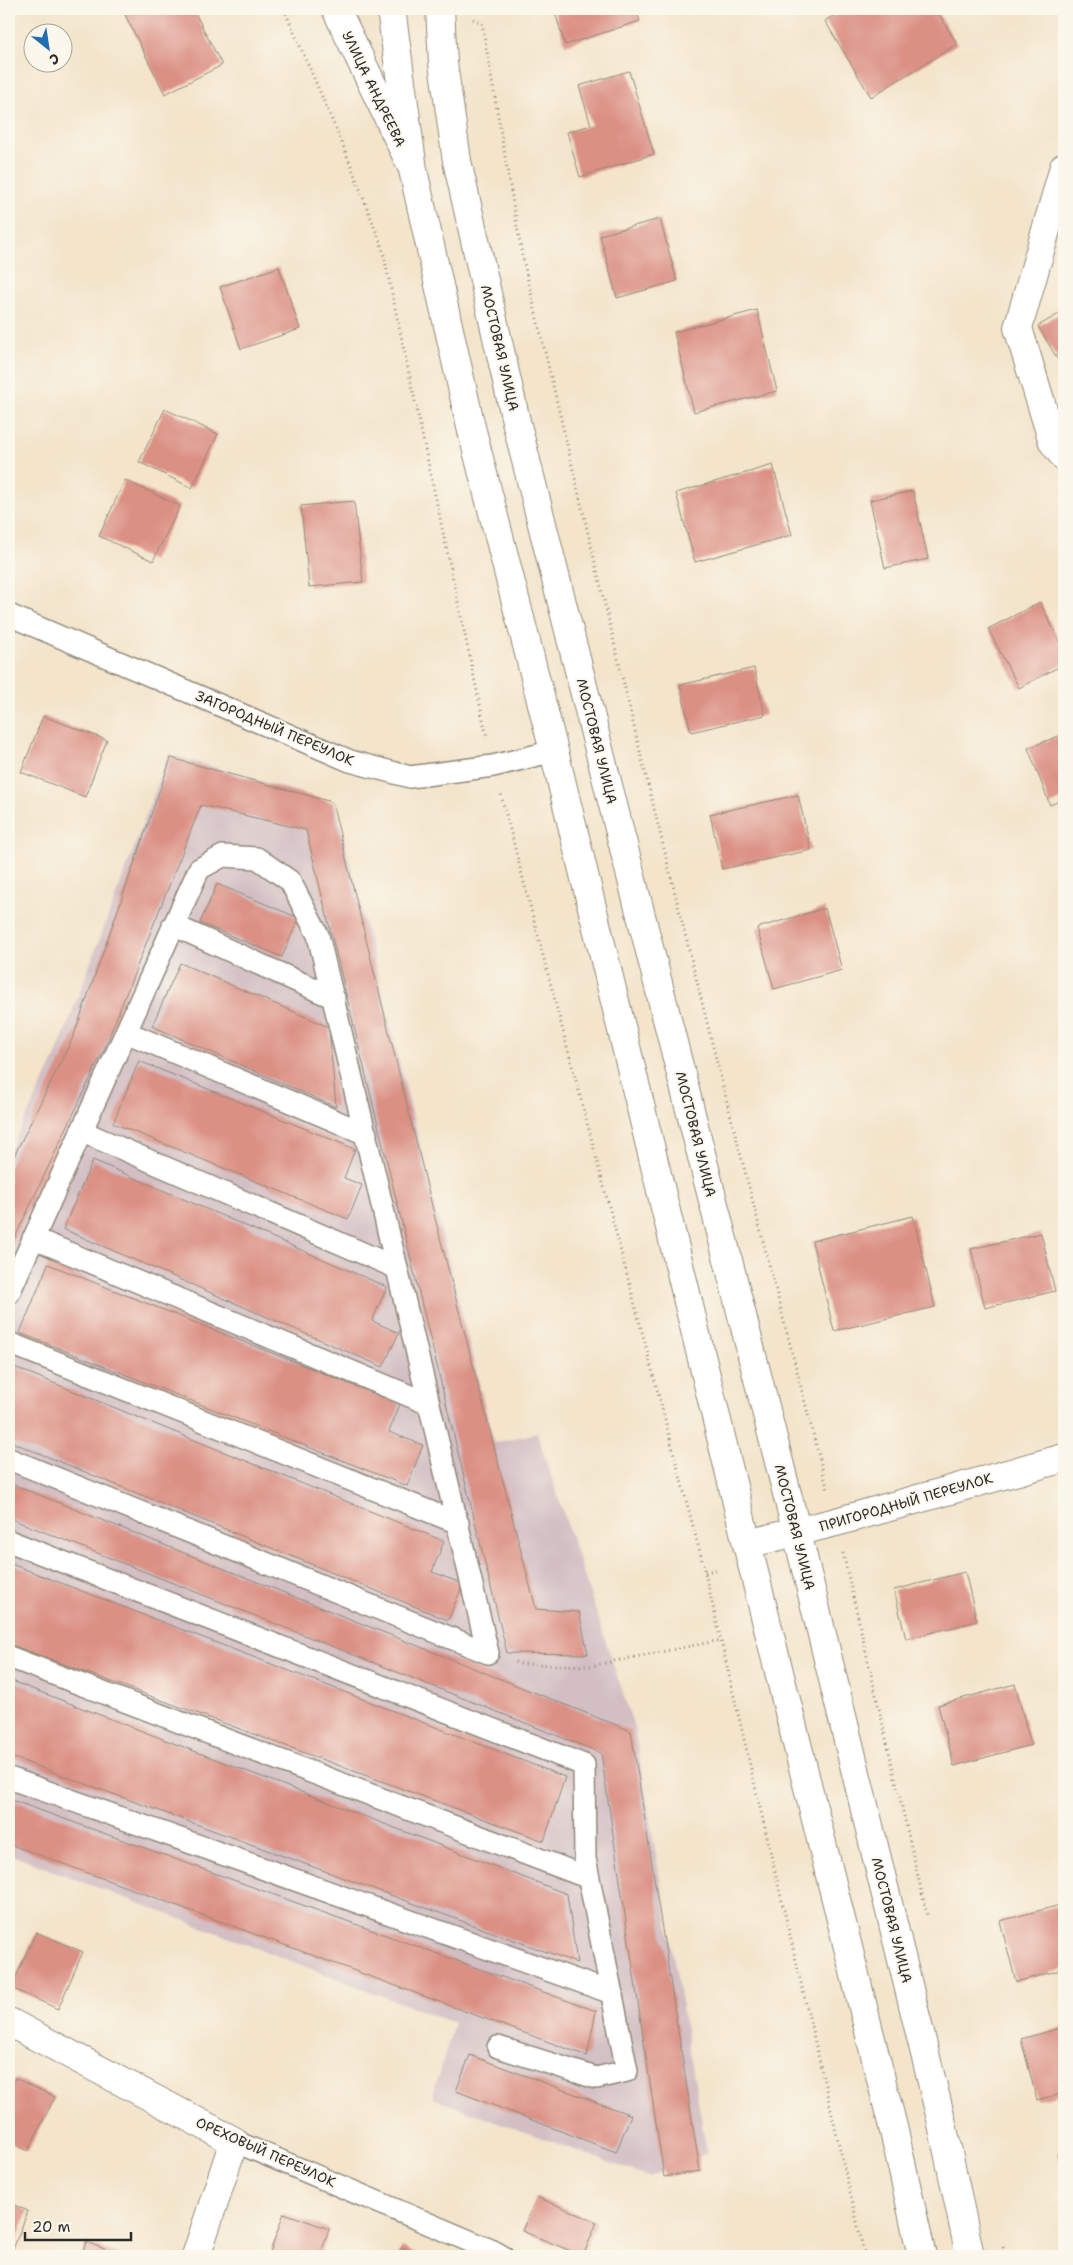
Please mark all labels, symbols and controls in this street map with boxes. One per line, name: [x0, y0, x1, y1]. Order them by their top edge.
north arrow: [22, 22, 72, 72]
street label: УЛИЦА АНДРЕЕВА: [338, 28, 410, 150]
text: С: [46, 49, 63, 69]
street label: МОСТОВАЯ УЛИЦА: [477, 283, 523, 413]
street label: МОСТОВАЯ УЛИЦА: [573, 676, 621, 806]
street label: ЗАГОРОДНЫЙ ПЕРЕУЛОК: [193, 686, 357, 770]
street label: МОСТОВАЯ УЛИЦА: [672, 1069, 720, 1199]
street label: МОСТОВАЯ УЛИЦА: [771, 1462, 819, 1592]
street label: ПРИГОРОДНЫЙ ПЕРЕУЛОК: [817, 1469, 995, 1535]
street label: МОСТОВАЯ УЛИЦА: [868, 1855, 916, 1985]
street label: ОРЕХОВЫЙ ПЕРЕУЛОК: [193, 2113, 339, 2191]
scale bar: [25, 2210, 131, 2242]
text: 20 m: [32, 2217, 71, 2237]

